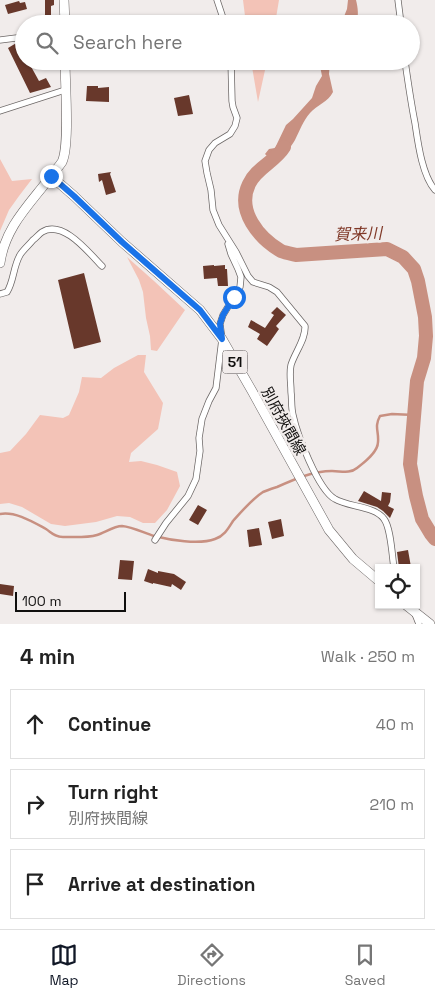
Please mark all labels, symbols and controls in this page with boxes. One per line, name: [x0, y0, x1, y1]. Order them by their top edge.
search box: [15, 15, 420, 70]
icon: search: [33, 29, 61, 57]
text: Search here: [73, 30, 183, 55]
route end: [40, 165, 63, 188]
water label: 賀来川: [334, 223, 384, 245]
route start: [223, 286, 246, 309]
road number: 51: [222, 351, 248, 374]
street label: 別府挾間線: [258, 384, 310, 458]
map controls: [375, 564, 420, 609]
button: locate: [375, 564, 420, 609]
scale bar: [15, 589, 126, 612]
text: 100 m: [22, 592, 61, 610]
text: 4 min: [20, 643, 75, 670]
text: Walk · 250 m: [321, 646, 415, 667]
icon: ahead: [21, 710, 49, 738]
text: Continue: [68, 712, 151, 737]
text: 40 m: [376, 714, 414, 735]
text: Turn right: [68, 780, 158, 805]
icon: right: [21, 790, 49, 818]
text: 210 m: [370, 794, 414, 815]
text: 別府挾間線: [68, 808, 148, 829]
icon: arrive: [21, 870, 49, 898]
text: Arrive at destination: [68, 872, 256, 897]
tab: Map: [49, 941, 79, 989]
tab: Directions: [177, 941, 246, 989]
tab: Saved: [345, 941, 386, 989]

